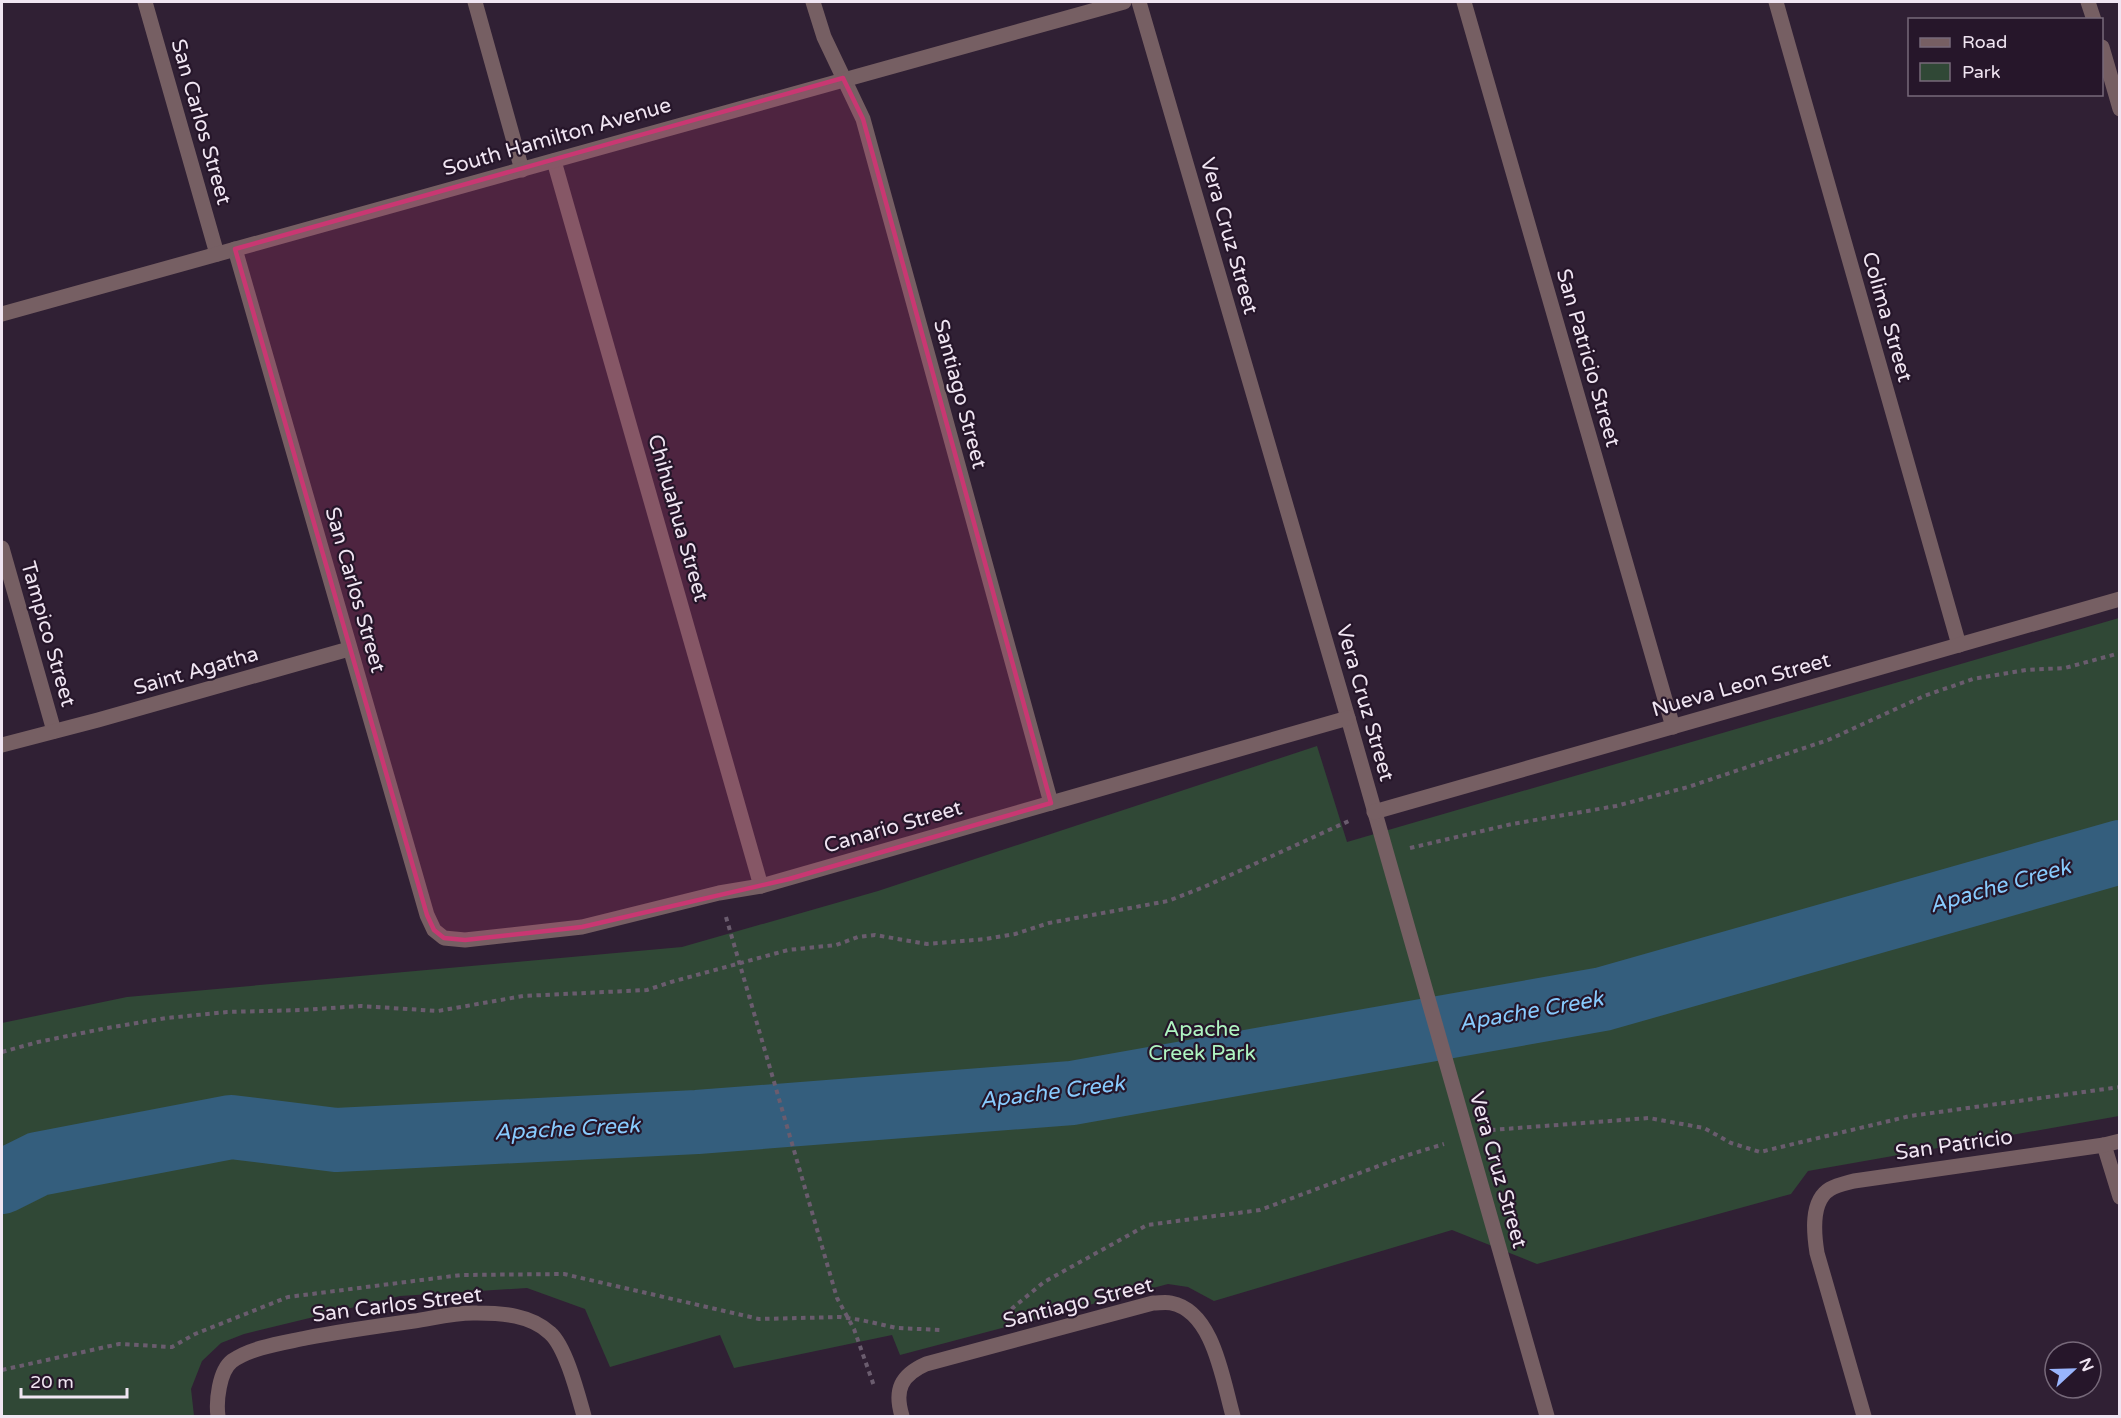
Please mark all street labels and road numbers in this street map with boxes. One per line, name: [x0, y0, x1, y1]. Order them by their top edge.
street label: San Carlos Street: [165, 36, 237, 208]
street label: South Hamilton Avenue: [440, 92, 674, 182]
street label: Vera Cruz Street: [1195, 155, 1263, 317]
street label: Colima Street: [1857, 249, 1917, 385]
street label: San Patricio Street: [1551, 266, 1625, 450]
street label: Santiago Street: [928, 316, 992, 472]
street label: Chihuahua Street: [642, 432, 714, 604]
street label: San Carlos Street: [319, 504, 391, 676]
street label: Tampico Street: [15, 558, 81, 710]
street label: Vera Cruz Street: [1331, 622, 1399, 784]
street label: Saint Agatha: [131, 641, 261, 701]
street label: Nueva Leon Street: [1649, 648, 1833, 722]
street label: Canario Street: [821, 795, 965, 859]
street label: Vera Cruz Street: [1464, 1089, 1532, 1251]
street label: San Patricio: [1894, 1124, 2014, 1166]
street label: Santiago Street: [1000, 1272, 1156, 1334]
street label: San Carlos Street: [311, 1282, 483, 1328]

